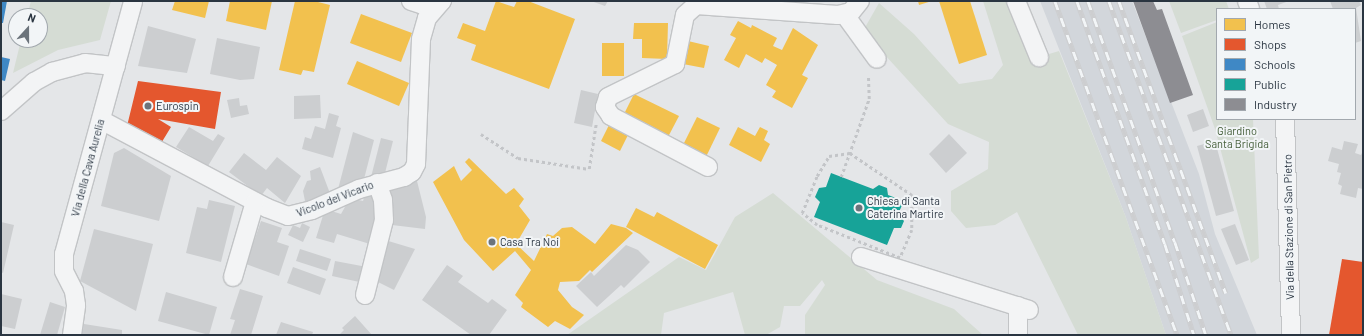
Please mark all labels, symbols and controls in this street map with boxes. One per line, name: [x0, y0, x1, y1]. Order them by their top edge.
north arrow: [8, 8, 48, 48]
legend: [1216, 8, 1356, 120]
text: N: [26, 10, 38, 25]
text: Homes: [1254, 17, 1290, 31]
text: Shops: [1254, 37, 1286, 51]
text: Schools: [1254, 57, 1295, 71]
text: Public: [1254, 77, 1286, 91]
text: Industry: [1254, 97, 1297, 111]
place label: Eurospin: [156, 99, 199, 113]
marker: Eurospin: [143, 101, 153, 111]
street label: Via della Cava Aurelia: [69, 118, 107, 218]
park label: Giardino Santa Brigida: [1205, 125, 1269, 151]
street label: Via della Stazione di San Pietro: [1281, 154, 1297, 300]
street label: Vicolo del Vicario: [294, 178, 376, 220]
place label: Chiesa di Santa Caterina Martire: [867, 195, 944, 221]
marker: Chiesa di Santa Caterina Martire: [854, 203, 864, 213]
place label: Casa Tra Noi: [500, 235, 559, 249]
marker: Casa Tra Noi: [487, 237, 497, 247]

